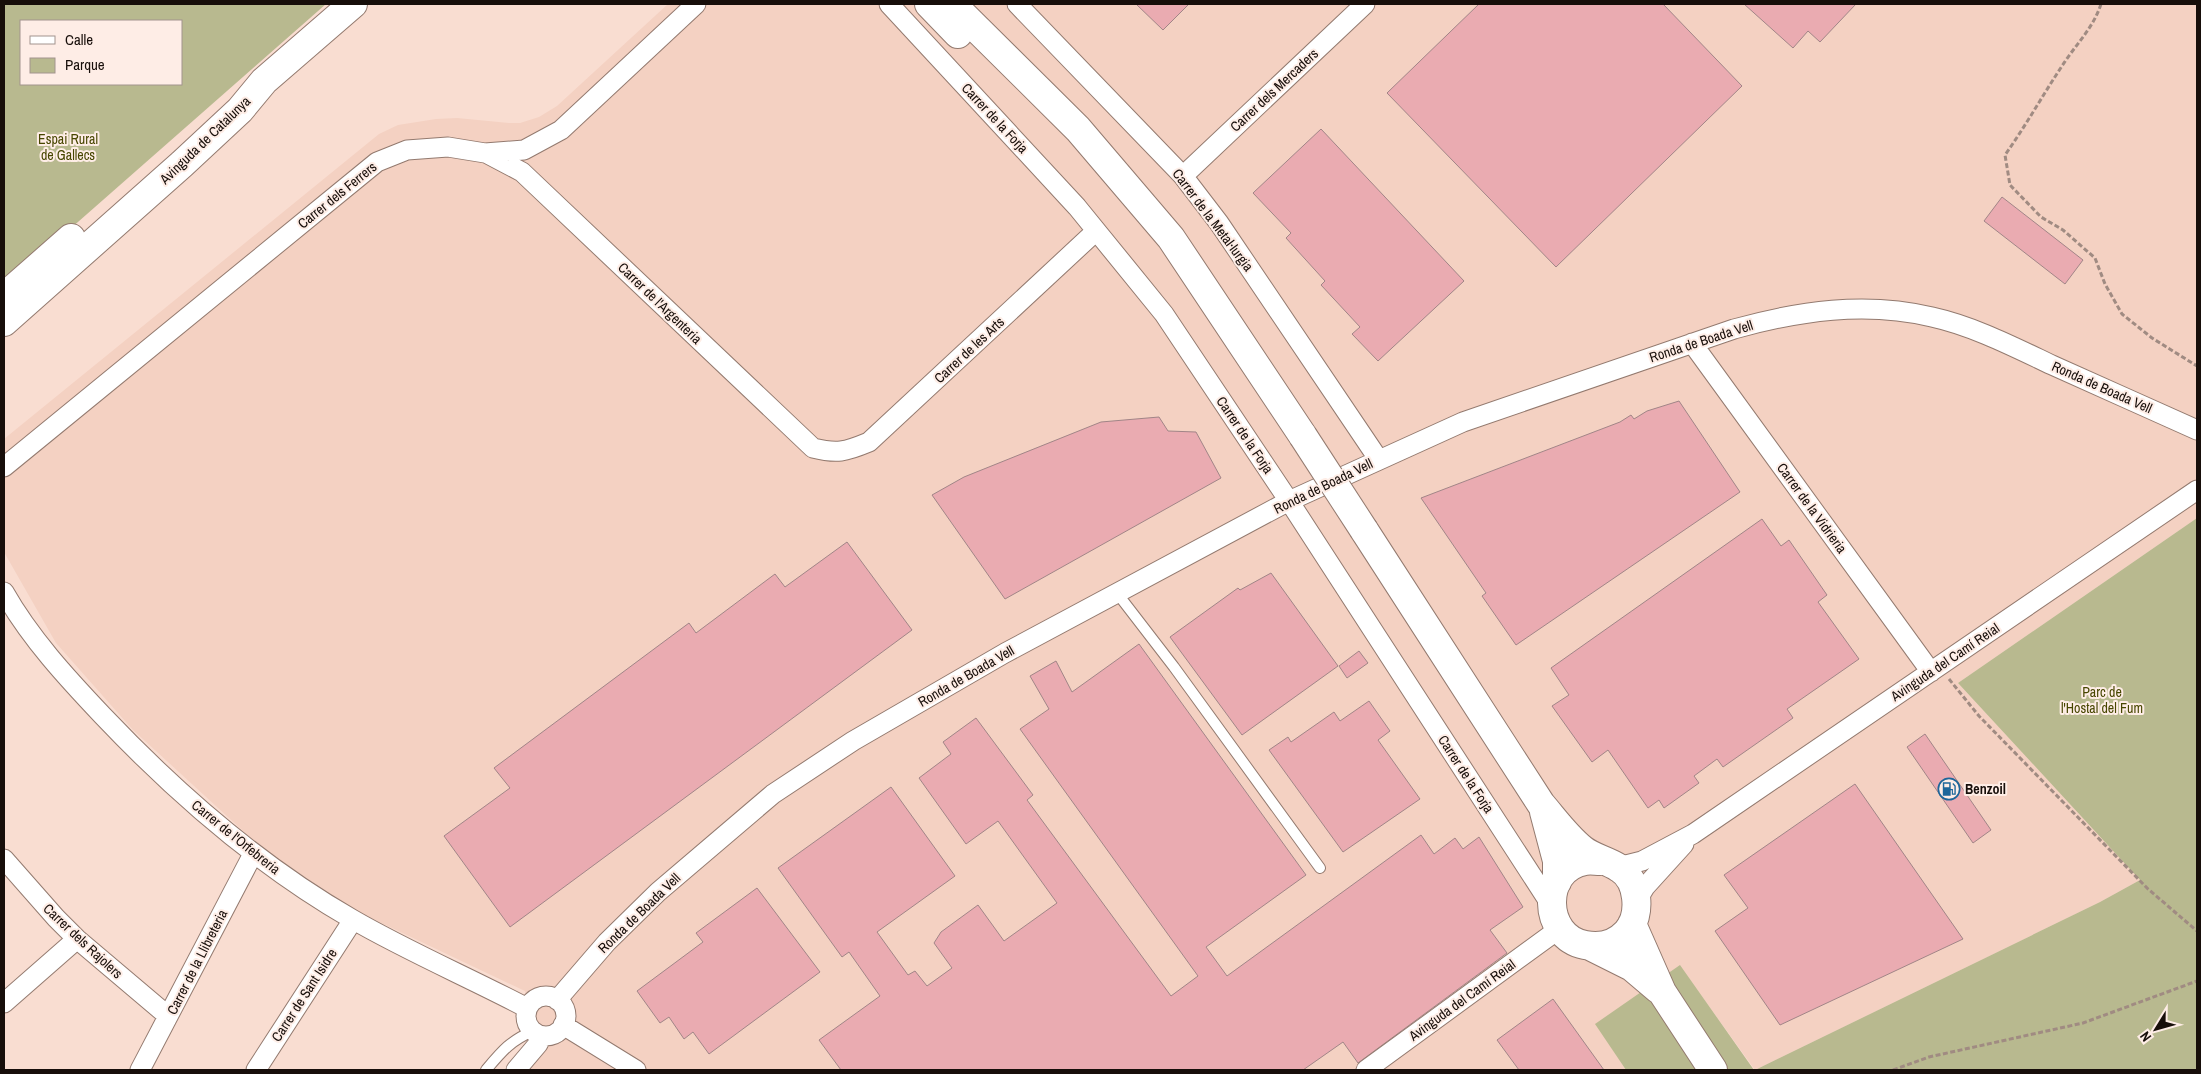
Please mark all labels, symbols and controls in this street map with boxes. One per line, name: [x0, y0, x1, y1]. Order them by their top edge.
legend: [20, 20, 182, 85]
text: Calle: [65, 29, 93, 50]
street label: Carrer dels Mercaders: [1226, 44, 1322, 136]
text: Parque: [65, 54, 105, 75]
street label: Carrer de la Forja: [958, 79, 1032, 157]
street label: Avinguda de Catalunya: [155, 92, 255, 189]
park label: Espai Rural de Gallecs: [38, 130, 98, 164]
street label: Carrer dels Ferrers: [294, 158, 380, 232]
street label: Carrer de la Metal·lurgia: [1169, 165, 1258, 275]
street label: Carrer de l'Argenteria: [614, 258, 706, 348]
street label: Carrer de les Arts: [930, 313, 1008, 387]
street label: Ronda de Boada Vell: [1647, 316, 1755, 366]
street label: Ronda de Boada Vell: [2049, 357, 2155, 417]
street label: Carrer de la Forja: [1213, 393, 1278, 478]
street label: Ronda de Boada Vell: [1271, 454, 1375, 518]
street label: Carrer de la Vidrieria: [1773, 459, 1851, 557]
street label: Avinguda del Camí Reial: [1886, 619, 2003, 706]
street label: Ronda de Boada Vell: [915, 641, 1017, 711]
park label: Parc de l'Hostal del Fum: [2061, 683, 2143, 717]
street label: Carrer de la Forja: [1434, 732, 1498, 817]
fuel station icon: Benzoil: [1937, 777, 1961, 801]
place label: Benzoil: [1965, 780, 2006, 798]
street label: Carrer de l'Orfebreria: [188, 796, 284, 879]
street label: Ronda de Boada Vell: [594, 869, 684, 957]
street label: Carrer dels Rajolers: [40, 900, 127, 983]
street label: Carrer de la Llibreteria: [163, 906, 232, 1018]
street label: Carrer de Sant Isidre: [267, 945, 341, 1045]
street label: Avinguda del Camí Reial: [1404, 955, 1519, 1045]
north arrow: [2131, 1004, 2181, 1054]
text: N: [2136, 1028, 2155, 1046]

